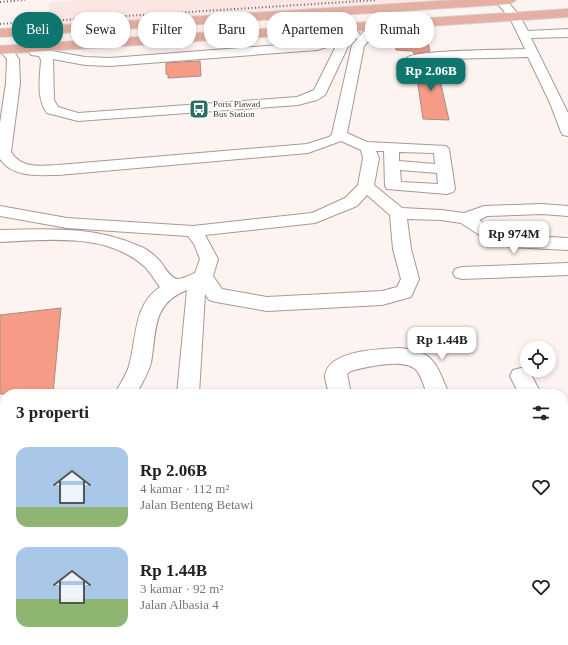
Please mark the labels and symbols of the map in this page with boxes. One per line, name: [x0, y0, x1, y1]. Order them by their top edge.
pin: Rp 2.06B: [390, 58, 472, 92]
bus stop icon: Poris Plawad Bus Station: [188, 98, 210, 120]
place label: Poris Plawad Bus Station: [213, 99, 261, 119]
pin: Rp 974M: [477, 221, 551, 255]
pin: Rp 1.44B: [401, 327, 483, 361]

